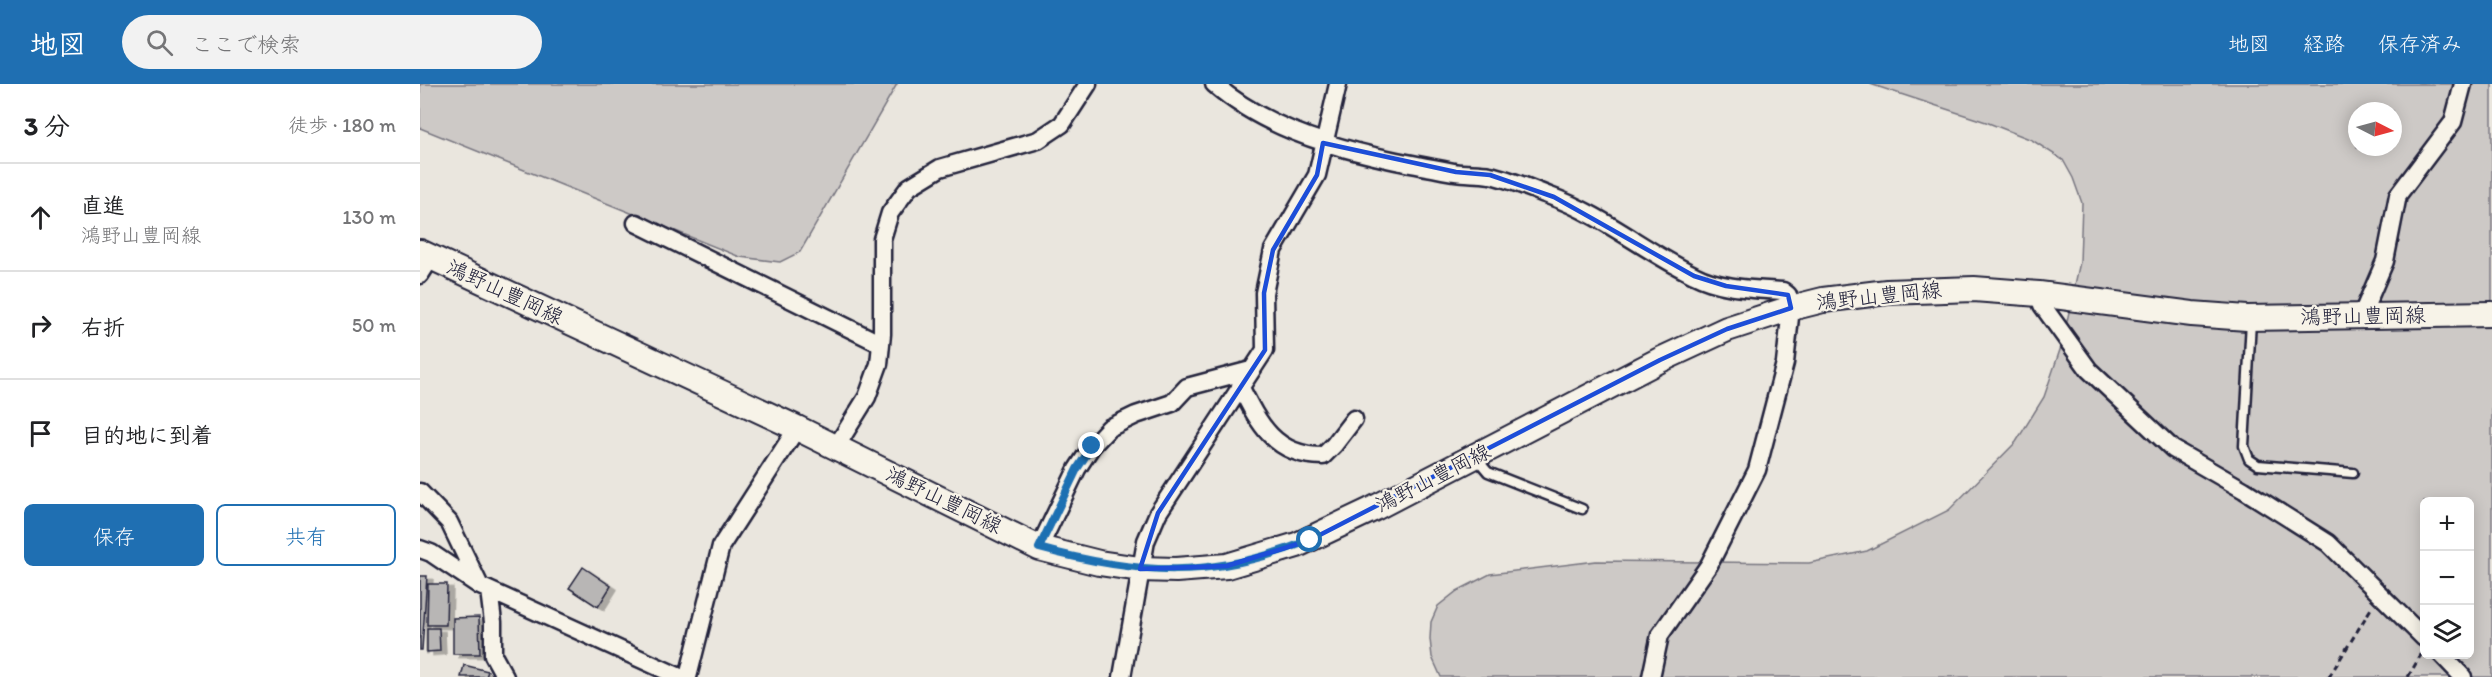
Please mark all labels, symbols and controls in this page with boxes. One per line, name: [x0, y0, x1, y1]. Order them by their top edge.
search box: [122, 15, 542, 69]
icon: search: [143, 26, 176, 59]
text: 地図: [30, 27, 86, 61]
text: ここで検索: [191, 31, 301, 58]
text: 地図: [2228, 31, 2270, 56]
text: 経路: [2303, 31, 2345, 56]
text: 保存済み: [2378, 31, 2462, 56]
north arrow: [2348, 102, 2402, 156]
text: 3 分: [24, 110, 70, 142]
text: 徒歩 · 180 m: [288, 113, 396, 137]
text: 直進: [81, 192, 125, 219]
icon: ahead: [24, 201, 57, 234]
text: 130 m: [342, 205, 396, 229]
text: 鴻野山豊岡線: [81, 223, 201, 247]
street label: 鴻野山豊岡線: [443, 254, 568, 330]
street label: 鴻野山豊岡線: [1815, 276, 1943, 315]
street label: 鴻野山豊岡線: [2300, 302, 2426, 329]
icon: right: [24, 309, 57, 342]
text: 50 m: [352, 313, 396, 337]
text: 右折: [81, 314, 125, 341]
icon: arrive: [24, 417, 57, 450]
text: 目的地に到着: [81, 422, 213, 449]
route end: [1078, 432, 1104, 458]
street label: 鴻野山豊岡線: [1371, 438, 1495, 517]
street label: 鴻野山豊岡線: [882, 461, 1006, 538]
map controls: [2420, 497, 2474, 659]
button: +: [2420, 497, 2474, 551]
button: 保存: [24, 504, 204, 566]
button: 共有: [216, 504, 396, 566]
route start: [1296, 526, 1322, 552]
button: −: [2420, 551, 2474, 605]
button: layers: [2420, 605, 2474, 659]

